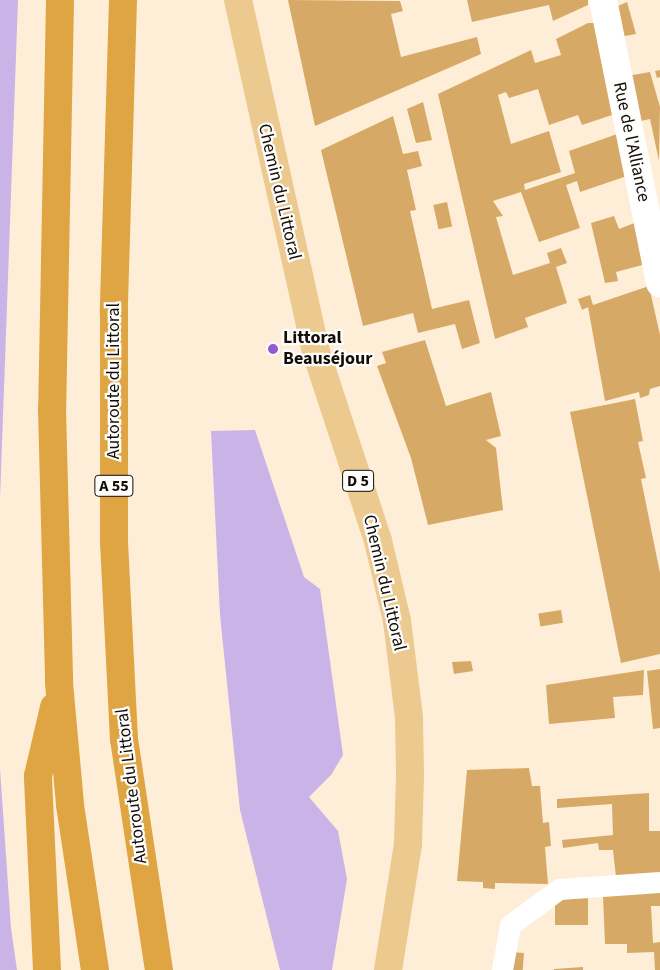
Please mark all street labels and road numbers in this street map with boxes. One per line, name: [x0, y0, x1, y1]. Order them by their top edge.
street label: Rue de l'Alliance: [608, 80, 654, 204]
street label: Chemin du Littoral: [253, 122, 305, 262]
street label: Autoroute du Littoral: [103, 303, 125, 459]
road number: D 5: [342, 468, 374, 494]
road number: A 55: [94, 472, 134, 500]
street label: Chemin du Littoral: [358, 513, 410, 653]
street label: Autoroute du Littoral: [112, 707, 152, 865]

